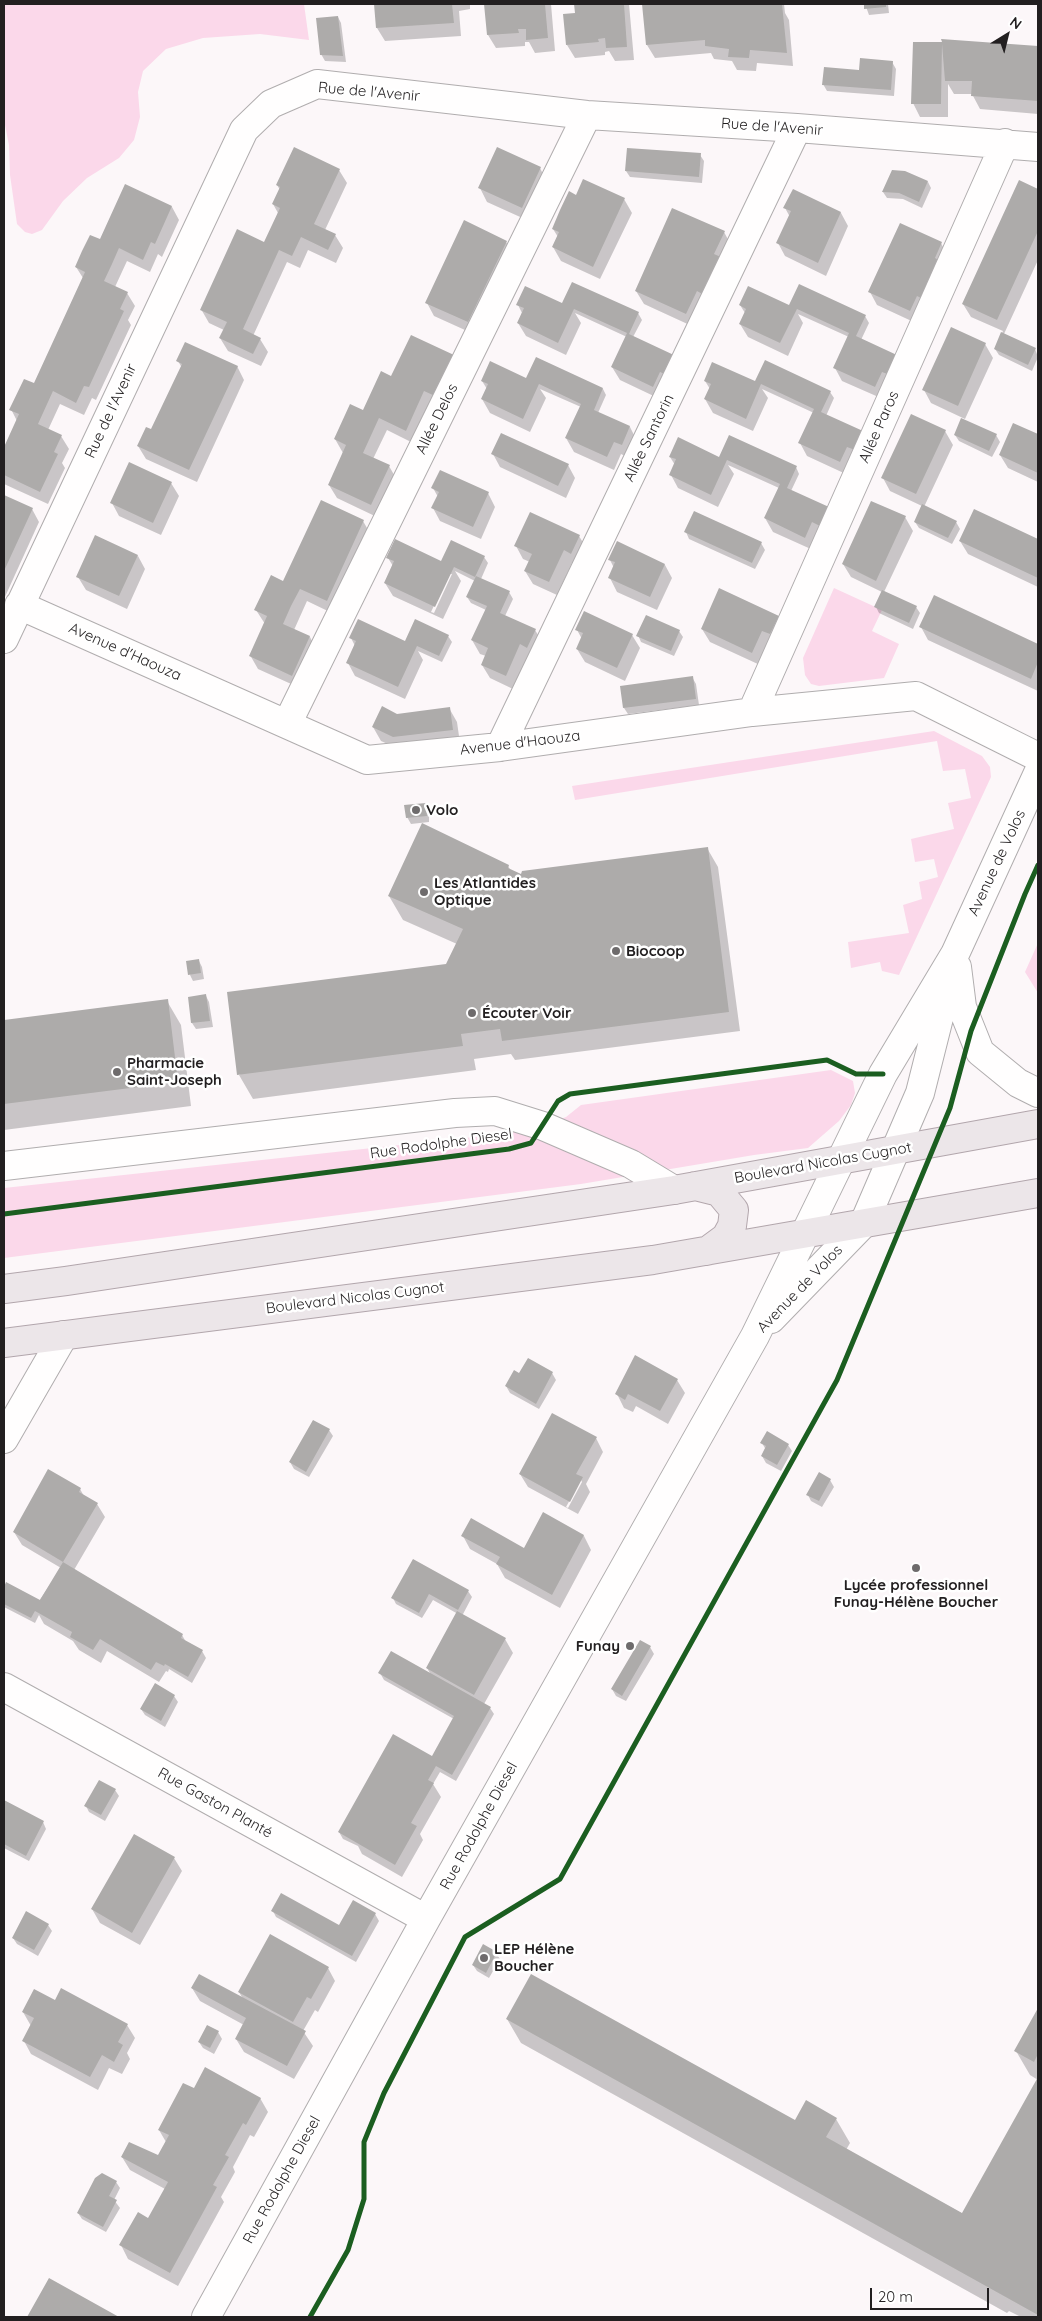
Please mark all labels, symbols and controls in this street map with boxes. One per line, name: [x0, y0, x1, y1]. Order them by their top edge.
north arrow: [982, 10, 1032, 60]
text: N: [1006, 13, 1025, 33]
street label: Rue de l'Avenir: [317, 79, 421, 105]
street label: Rue de l'Avenir: [720, 114, 824, 140]
street label: Rue de l'Avenir: [81, 361, 141, 461]
street label: Allée Delos: [412, 381, 462, 457]
street label: Allée Paros: [855, 388, 903, 466]
street label: Allée Santorin: [620, 391, 678, 485]
street label: Avenue d'Haouza: [66, 619, 184, 685]
street label: Avenue d'Haouza: [459, 727, 581, 759]
place label: Volo: [426, 801, 458, 819]
marker: Volo: [410, 804, 422, 816]
street label: Avenue de Volos: [965, 807, 1029, 919]
place label: Les Atlantides Optique: [434, 874, 536, 909]
marker: Les Atlantides Optique: [418, 886, 430, 898]
place label: Biocoop: [626, 942, 685, 960]
marker: Biocoop: [610, 945, 622, 957]
place label: Écouter Voir: [482, 1004, 571, 1022]
marker: Écouter Voir: [466, 1007, 478, 1019]
place label: Pharmacie Saint-Joseph: [127, 1054, 222, 1089]
marker: Pharmacie Saint-Joseph: [111, 1066, 123, 1078]
street label: Rue Rodolphe Diesel: [369, 1125, 513, 1163]
street label: Boulevard Nicolas Cugnot: [733, 1139, 913, 1187]
street label: Avenue de Volos: [754, 1241, 846, 1337]
street label: Boulevard Nicolas Cugnot: [265, 1278, 445, 1318]
marker: Lycée professionnel Funay-Hélène Boucher: [910, 1562, 922, 1574]
place label: Lycée professionnel Funay-Hélène Boucher: [834, 1576, 998, 1611]
place label: Funay: [576, 1637, 620, 1655]
marker: Funay: [624, 1640, 636, 1652]
street label: Rue Rodolphe Diesel: [436, 1759, 522, 1893]
street label: Rue Gaston Planté: [155, 1764, 275, 1842]
place label: LEP Hélène Boucher: [494, 1940, 574, 1975]
marker: LEP Hélène Boucher: [478, 1952, 490, 1964]
street label: Rue Rodolphe Diesel: [239, 2113, 325, 2247]
scale bar: [872, 2278, 991, 2310]
text: 20 m: [878, 2287, 913, 2306]

